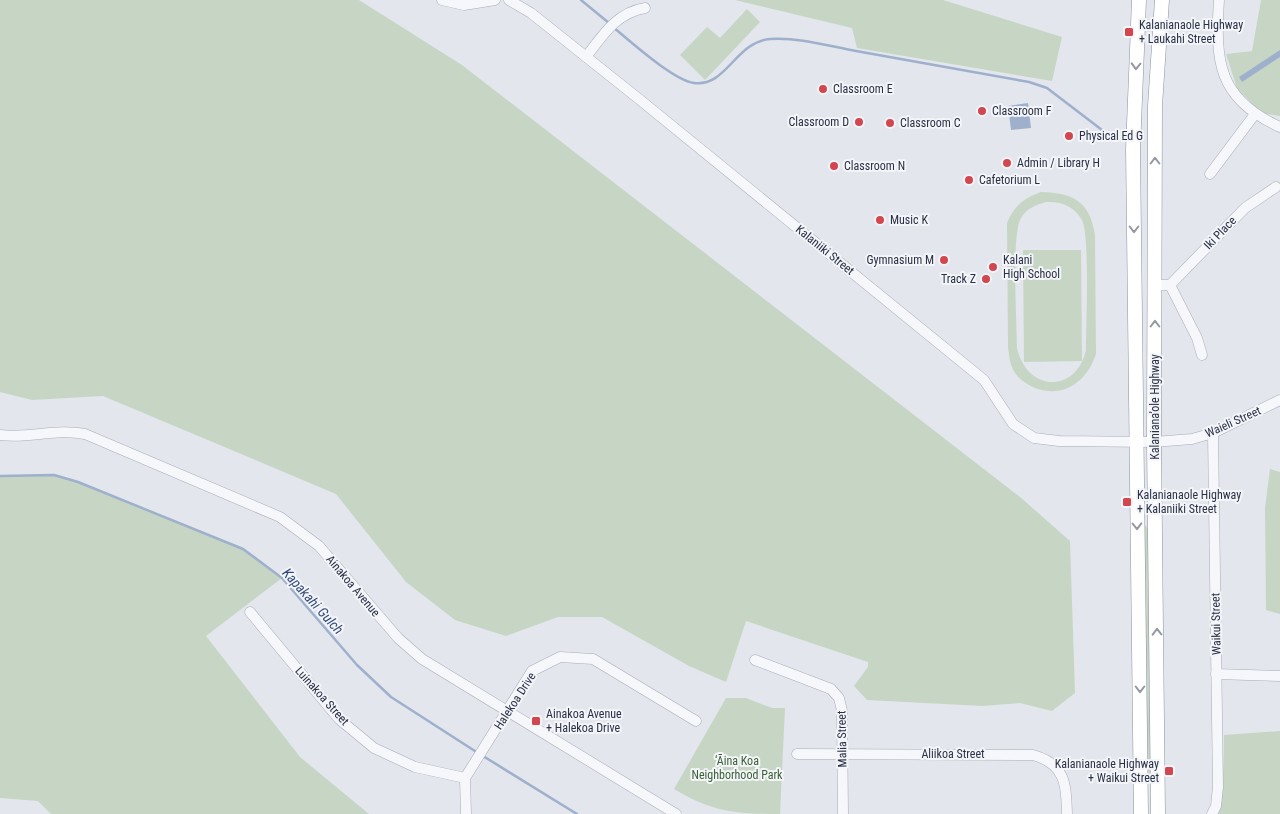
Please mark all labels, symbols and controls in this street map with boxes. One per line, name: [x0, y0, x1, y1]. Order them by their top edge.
place label: Kalanianaole Highway + Laukahi Street: [1139, 18, 1243, 46]
marker: Kalanianaole Highway + Laukahi Street: [1123, 26, 1135, 38]
one-way arrow: [1130, 62, 1141, 70]
place label: Classroom E: [833, 82, 893, 96]
marker: Classroom E: [817, 83, 829, 95]
place label: Classroom F: [992, 104, 1052, 118]
marker: Classroom F: [976, 105, 988, 117]
place label: Classroom D: [789, 115, 849, 129]
marker: Classroom D: [853, 116, 865, 128]
place label: Classroom C: [900, 116, 961, 130]
marker: Classroom C: [884, 117, 896, 129]
place label: Physical Ed G: [1079, 129, 1143, 143]
marker: Physical Ed G: [1063, 130, 1075, 142]
place label: Admin / Library H: [1017, 156, 1100, 170]
marker: Admin / Library H: [1001, 157, 1013, 169]
one-way arrow: [1150, 157, 1160, 164]
place label: Classroom N: [844, 159, 905, 173]
marker: Classroom N: [828, 160, 840, 172]
place label: Cafetorium L: [979, 173, 1040, 187]
marker: Cafetorium L: [963, 174, 975, 186]
place label: Music K: [890, 213, 928, 227]
street label: Iki Place: [1201, 213, 1239, 252]
marker: Music K: [874, 214, 886, 226]
street label: Kalaniiki Street: [793, 222, 857, 278]
one-way arrow: [1129, 225, 1139, 233]
place label: Gymnasium M: [866, 253, 934, 267]
place label: Kalani High School: [1003, 253, 1060, 281]
marker: Gymnasium M: [938, 254, 950, 266]
marker: Kalani High School: [987, 261, 999, 273]
place label: Track Z: [941, 272, 976, 286]
marker: Track Z: [980, 273, 992, 285]
one-way arrow: [1150, 319, 1160, 327]
street label: Kalaniana’ole Highway: [1148, 354, 1162, 460]
street label: Waieli Street: [1203, 403, 1263, 440]
place label: Kalanianaole Highway + Kalaniiki Street: [1137, 488, 1241, 516]
marker: Kalanianaole Highway + Kalaniiki Street: [1121, 496, 1133, 508]
one-way arrow: [1132, 523, 1142, 531]
street label: Ainakoa Avenue: [323, 552, 383, 620]
water label: Kapakahi Gulch: [279, 565, 347, 637]
street label: Waikui Street: [1208, 592, 1224, 655]
one-way arrow: [1152, 627, 1162, 635]
street label: Luinakoa Street: [292, 664, 352, 728]
street label: Halekoa Drive: [491, 669, 539, 732]
one-way arrow: [1135, 686, 1145, 693]
place label: Ainakoa Avenue + Halekoa Drive: [546, 707, 622, 735]
street label: Malia Street: [834, 710, 849, 768]
marker: Ainakoa Avenue + Halekoa Drive: [530, 715, 542, 727]
street label: Aliikoa Street: [921, 747, 985, 761]
park label: ‘Āina Koa Neighborhood Park: [691, 754, 783, 782]
place label: Kalanianaole Highway + Waikui Street: [1055, 757, 1159, 785]
marker: Kalanianaole Highway + Waikui Street: [1163, 765, 1175, 777]

